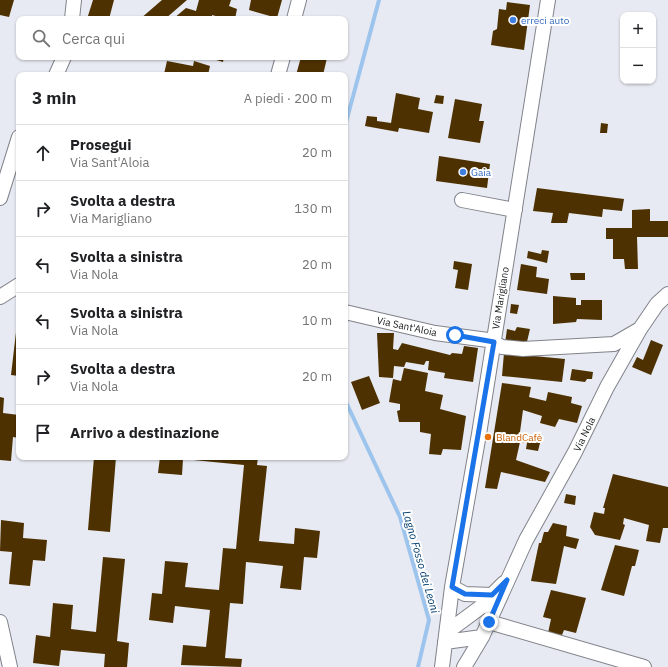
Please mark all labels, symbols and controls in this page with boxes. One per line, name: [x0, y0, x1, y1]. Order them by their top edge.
map controls: [620, 12, 656, 84]
button: +: [620, 12, 656, 48]
place label: erreci auto: [521, 14, 570, 27]
marker: erreci auto: [508, 15, 518, 25]
search box: [16, 16, 348, 60]
icon: search: [30, 27, 52, 49]
text: Cerca qui: [62, 29, 125, 48]
button: −: [620, 48, 656, 84]
text: 3 min: [32, 87, 76, 109]
text: A piedi · 200 m: [244, 90, 332, 107]
text: Prosegui: [70, 135, 132, 154]
icon: ahead: [32, 142, 54, 164]
text: 20 m: [302, 144, 332, 161]
text: Via Sant'Aloia: [70, 154, 149, 171]
place label: Gaia: [471, 166, 492, 179]
marker: Gaia: [458, 167, 468, 177]
text: Svolta a destra: [70, 191, 175, 210]
icon: right: [32, 198, 54, 220]
text: 130 m: [294, 200, 332, 217]
text: Via Marigliano: [70, 210, 152, 227]
text: Svolta a sinistra: [70, 247, 183, 266]
icon: left: [32, 254, 54, 276]
text: 20 m: [302, 256, 332, 273]
text: Via Nola: [70, 266, 118, 283]
street label: Via Marigliano: [489, 266, 512, 330]
text: Svolta a sinistra: [70, 303, 183, 322]
icon: left: [32, 310, 54, 332]
text: 10 m: [302, 312, 332, 329]
street label: Via Sant'Aloia: [376, 314, 439, 339]
text: Via Nola: [70, 322, 118, 339]
route start: [446, 326, 464, 344]
text: Svolta a destra: [70, 359, 175, 378]
icon: right: [32, 366, 54, 388]
text: 20 m: [302, 368, 332, 385]
text: Via Nola: [70, 378, 118, 395]
street label: Via Nola: [570, 414, 599, 454]
icon: arrive: [32, 422, 54, 444]
text: Arrivo a destinazione: [70, 423, 219, 442]
place label: BlandCafè: [496, 431, 543, 444]
marker: BlandCafè: [483, 432, 493, 442]
water label: Lagno Fosso dei Leoni: [400, 509, 442, 615]
route end: [480, 613, 498, 631]

